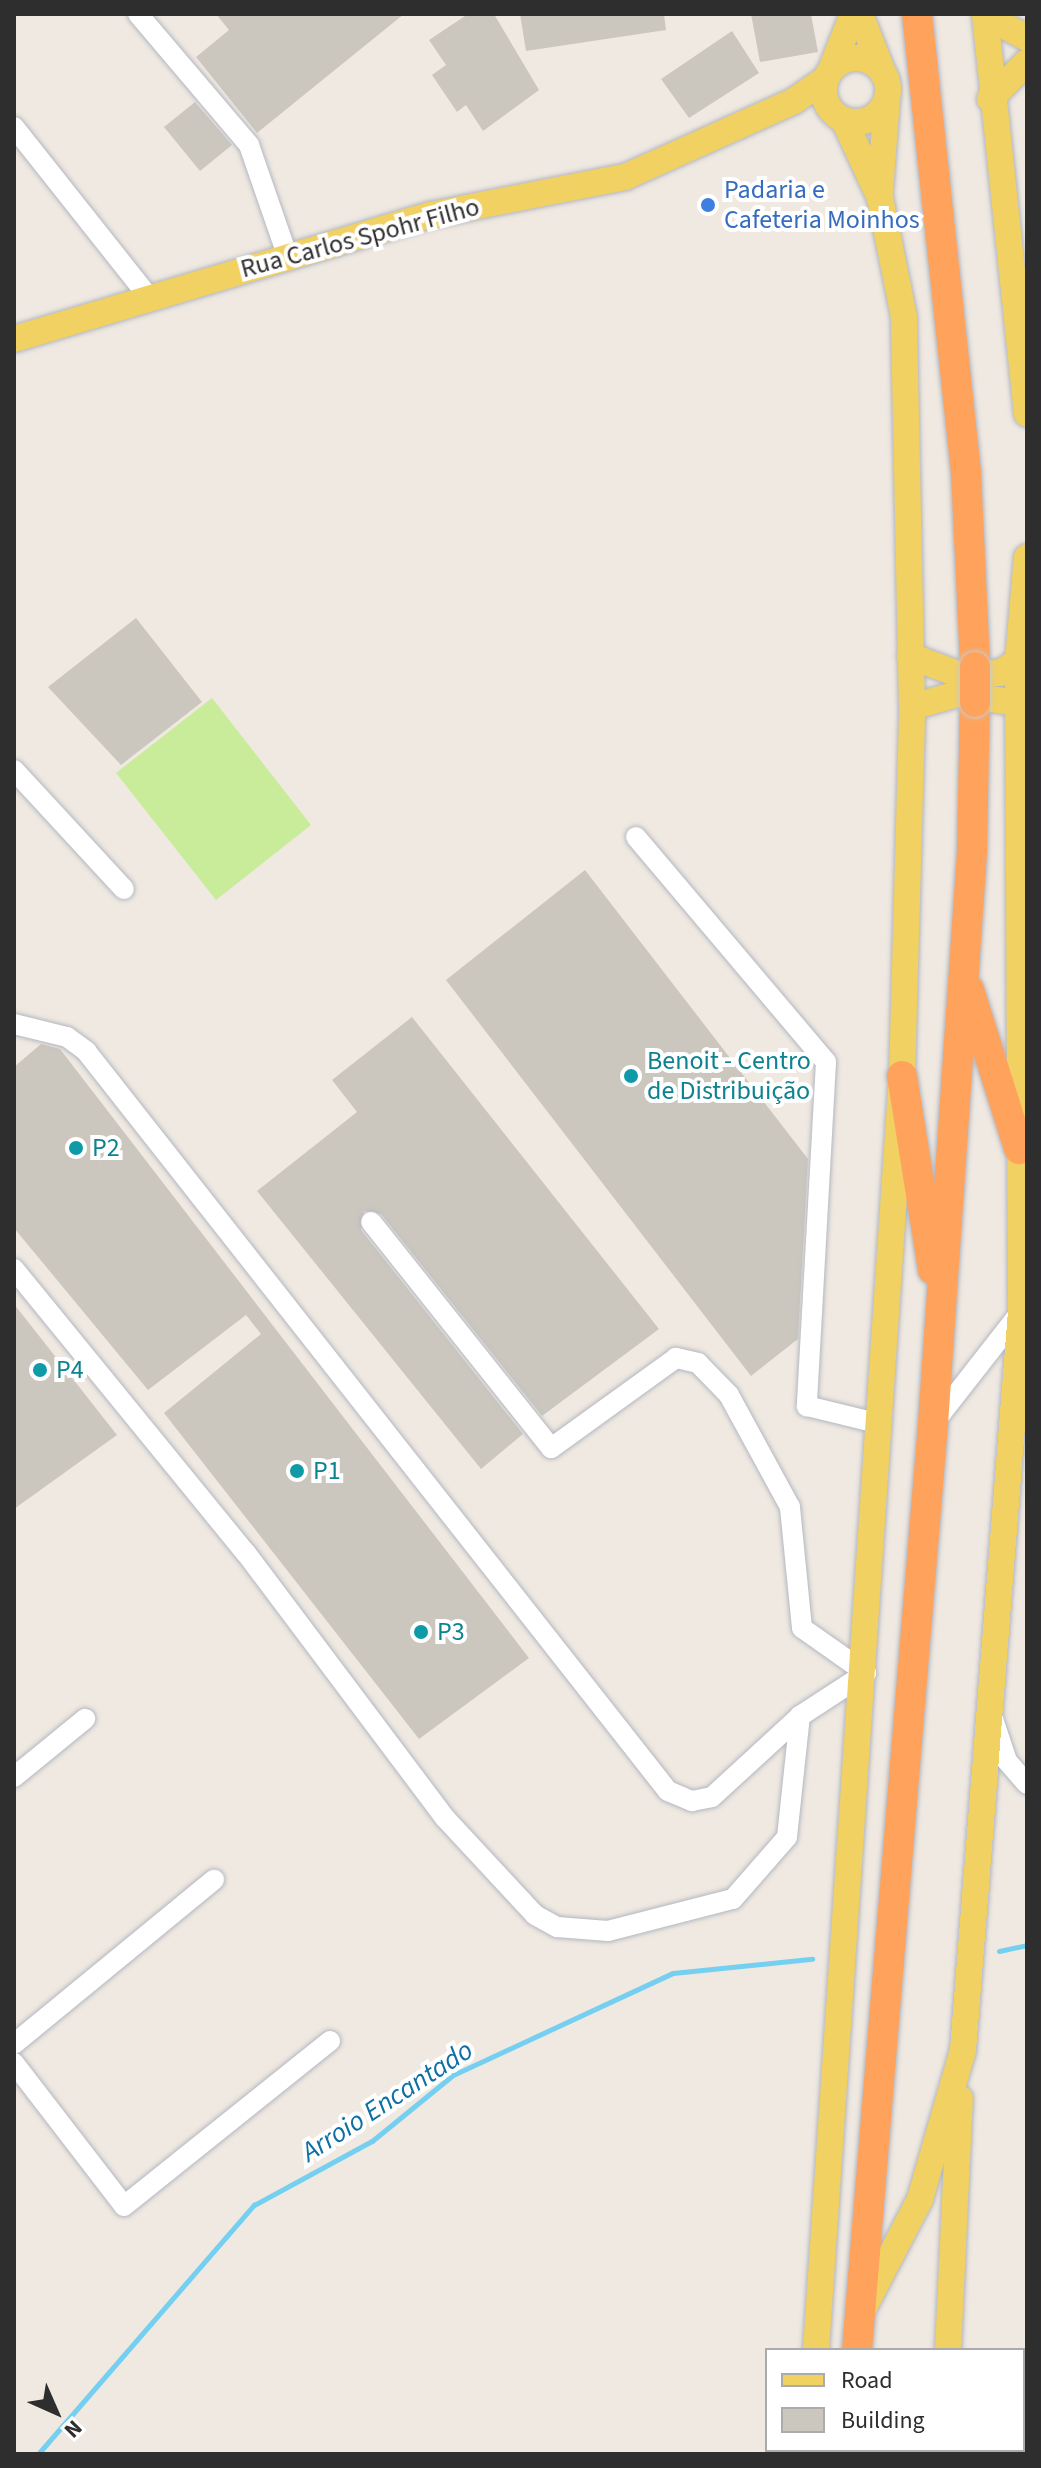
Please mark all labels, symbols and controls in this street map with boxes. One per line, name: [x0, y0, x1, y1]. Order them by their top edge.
place label: Padaria e Cafeteria Moinhos: [724, 174, 920, 236]
street label: Rua Carlos Spohr Filho: [237, 191, 483, 285]
marker: Padaria e Cafeteria Moinhos: [699, 196, 717, 214]
place label: Benoit - Centro de Distribuição: [647, 1045, 811, 1106]
marker: Benoit - Centro de Distribuição: [622, 1067, 640, 1085]
place label: P2: [92, 1132, 120, 1164]
marker: P2: [67, 1139, 85, 1157]
place label: P4: [56, 1354, 84, 1386]
marker: P4: [31, 1361, 49, 1379]
place label: P1: [313, 1455, 341, 1487]
marker: P1: [288, 1462, 306, 1480]
place label: P3: [437, 1616, 465, 1648]
marker: P3: [412, 1623, 430, 1641]
water label: Arroio Encantado: [295, 2033, 479, 2169]
legend: [765, 2348, 1025, 2452]
text: Road: [841, 2363, 893, 2398]
north arrow: [16, 2372, 96, 2452]
text: Building: [841, 2403, 925, 2438]
text: N: [56, 2412, 89, 2445]

